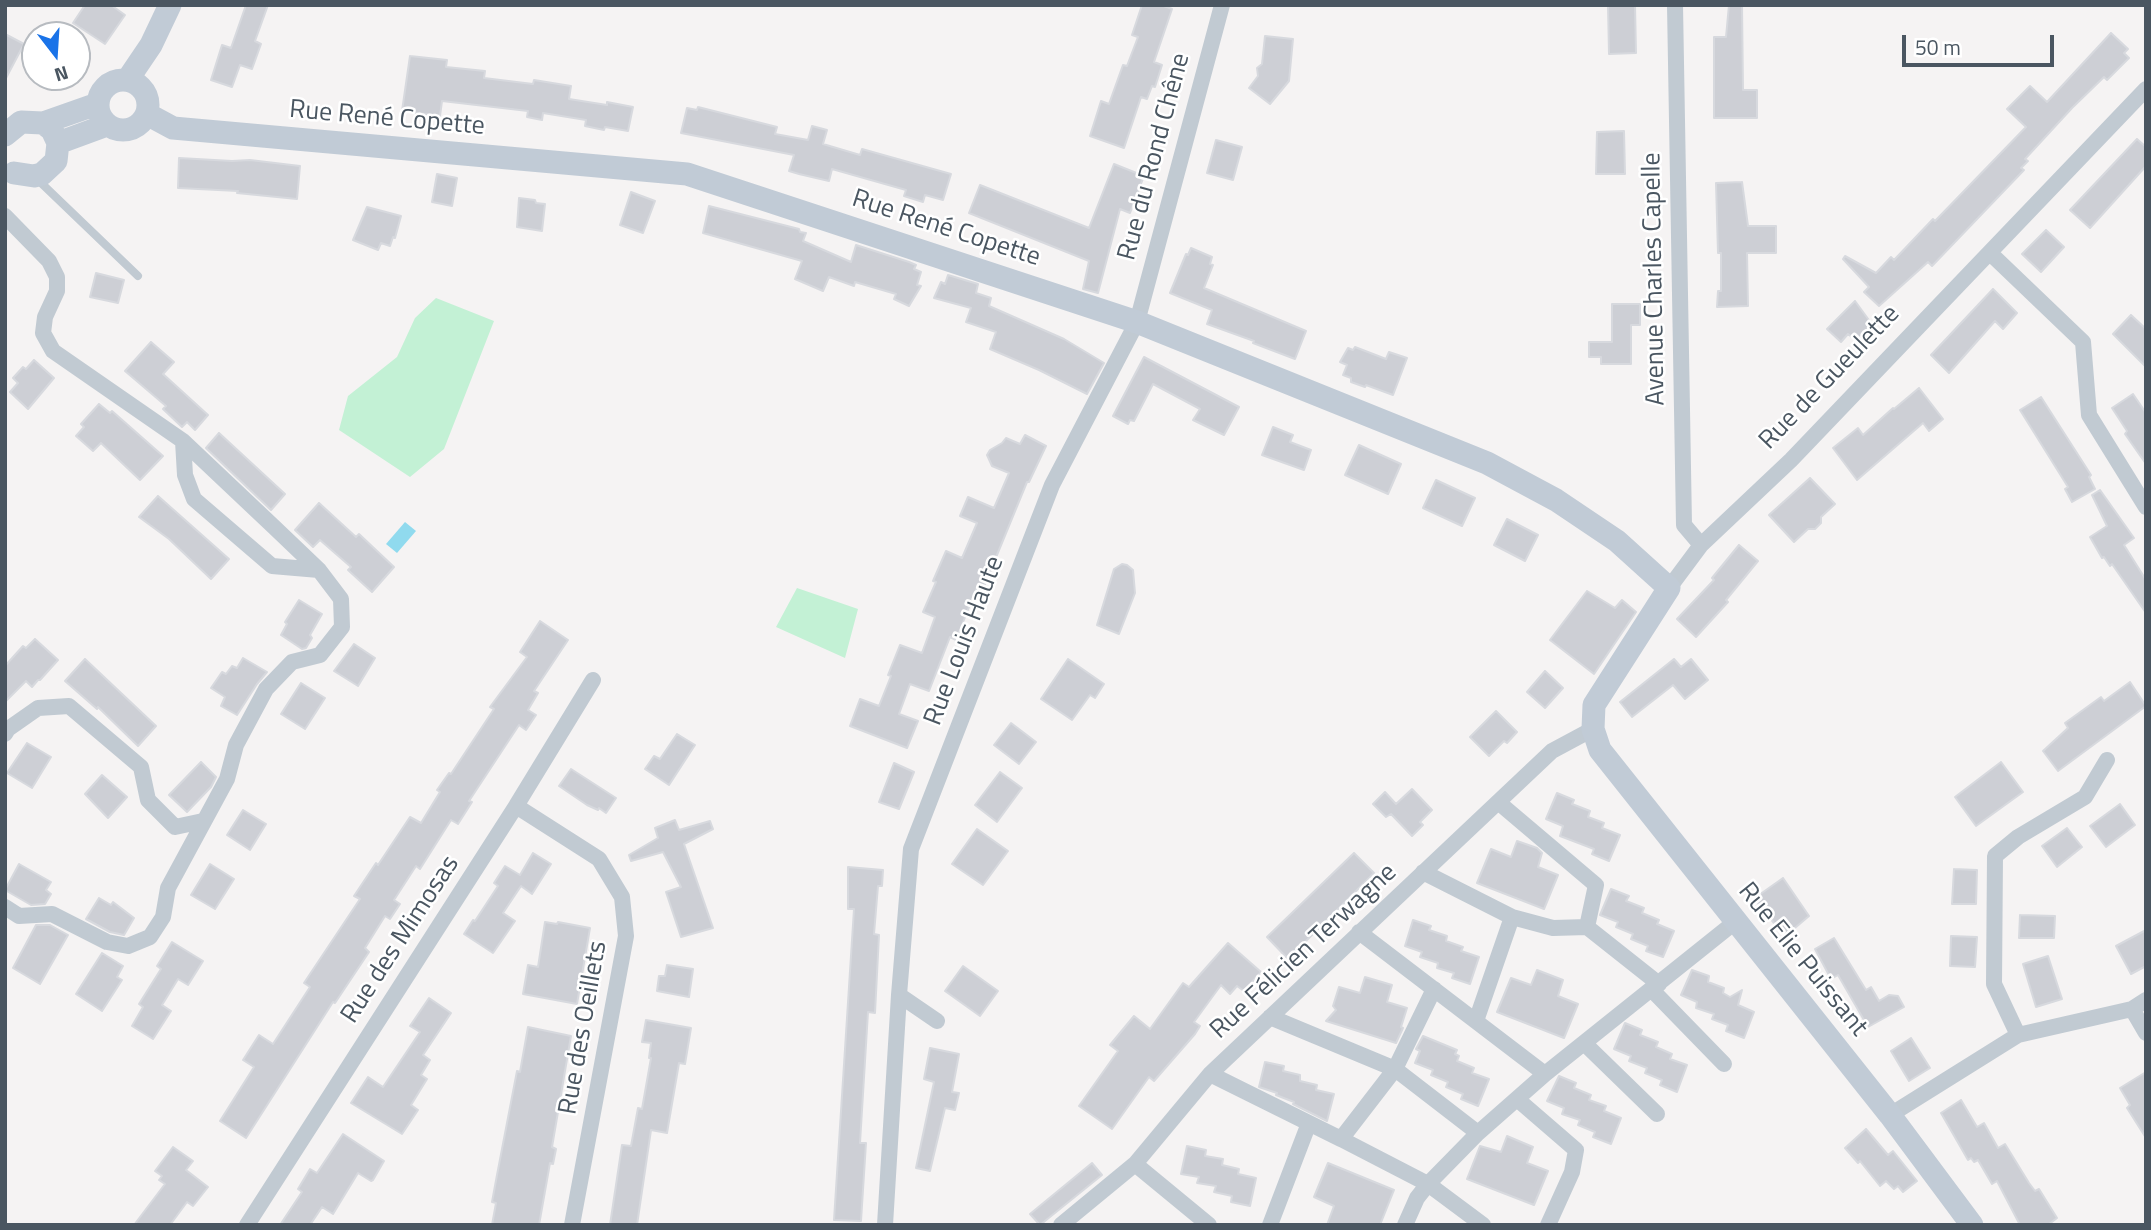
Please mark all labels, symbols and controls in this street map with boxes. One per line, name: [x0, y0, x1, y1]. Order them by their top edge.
north arrow: [21, 21, 91, 91]
scale bar: [1906, 21, 2058, 65]
text: 50 m: [1915, 31, 1961, 63]
street label: Rue du Rond Chêne: [1112, 50, 1198, 264]
text: N: [51, 59, 72, 90]
street label: Rue René Copette: [288, 95, 486, 143]
street label: Avenue Charles Capelle: [1637, 152, 1673, 406]
street label: Rue René Copette: [848, 184, 1044, 274]
street label: Rue de Gueulette: [1753, 299, 1907, 457]
street label: Rue Louis Haute: [918, 552, 1012, 730]
street label: Rue des Mimosas: [335, 850, 467, 1030]
street label: Rue Félicien Terwagne: [1204, 858, 1404, 1046]
street label: Rue Elie Puissant: [1731, 877, 1873, 1043]
street label: Rue des Oeillets: [553, 939, 615, 1117]

